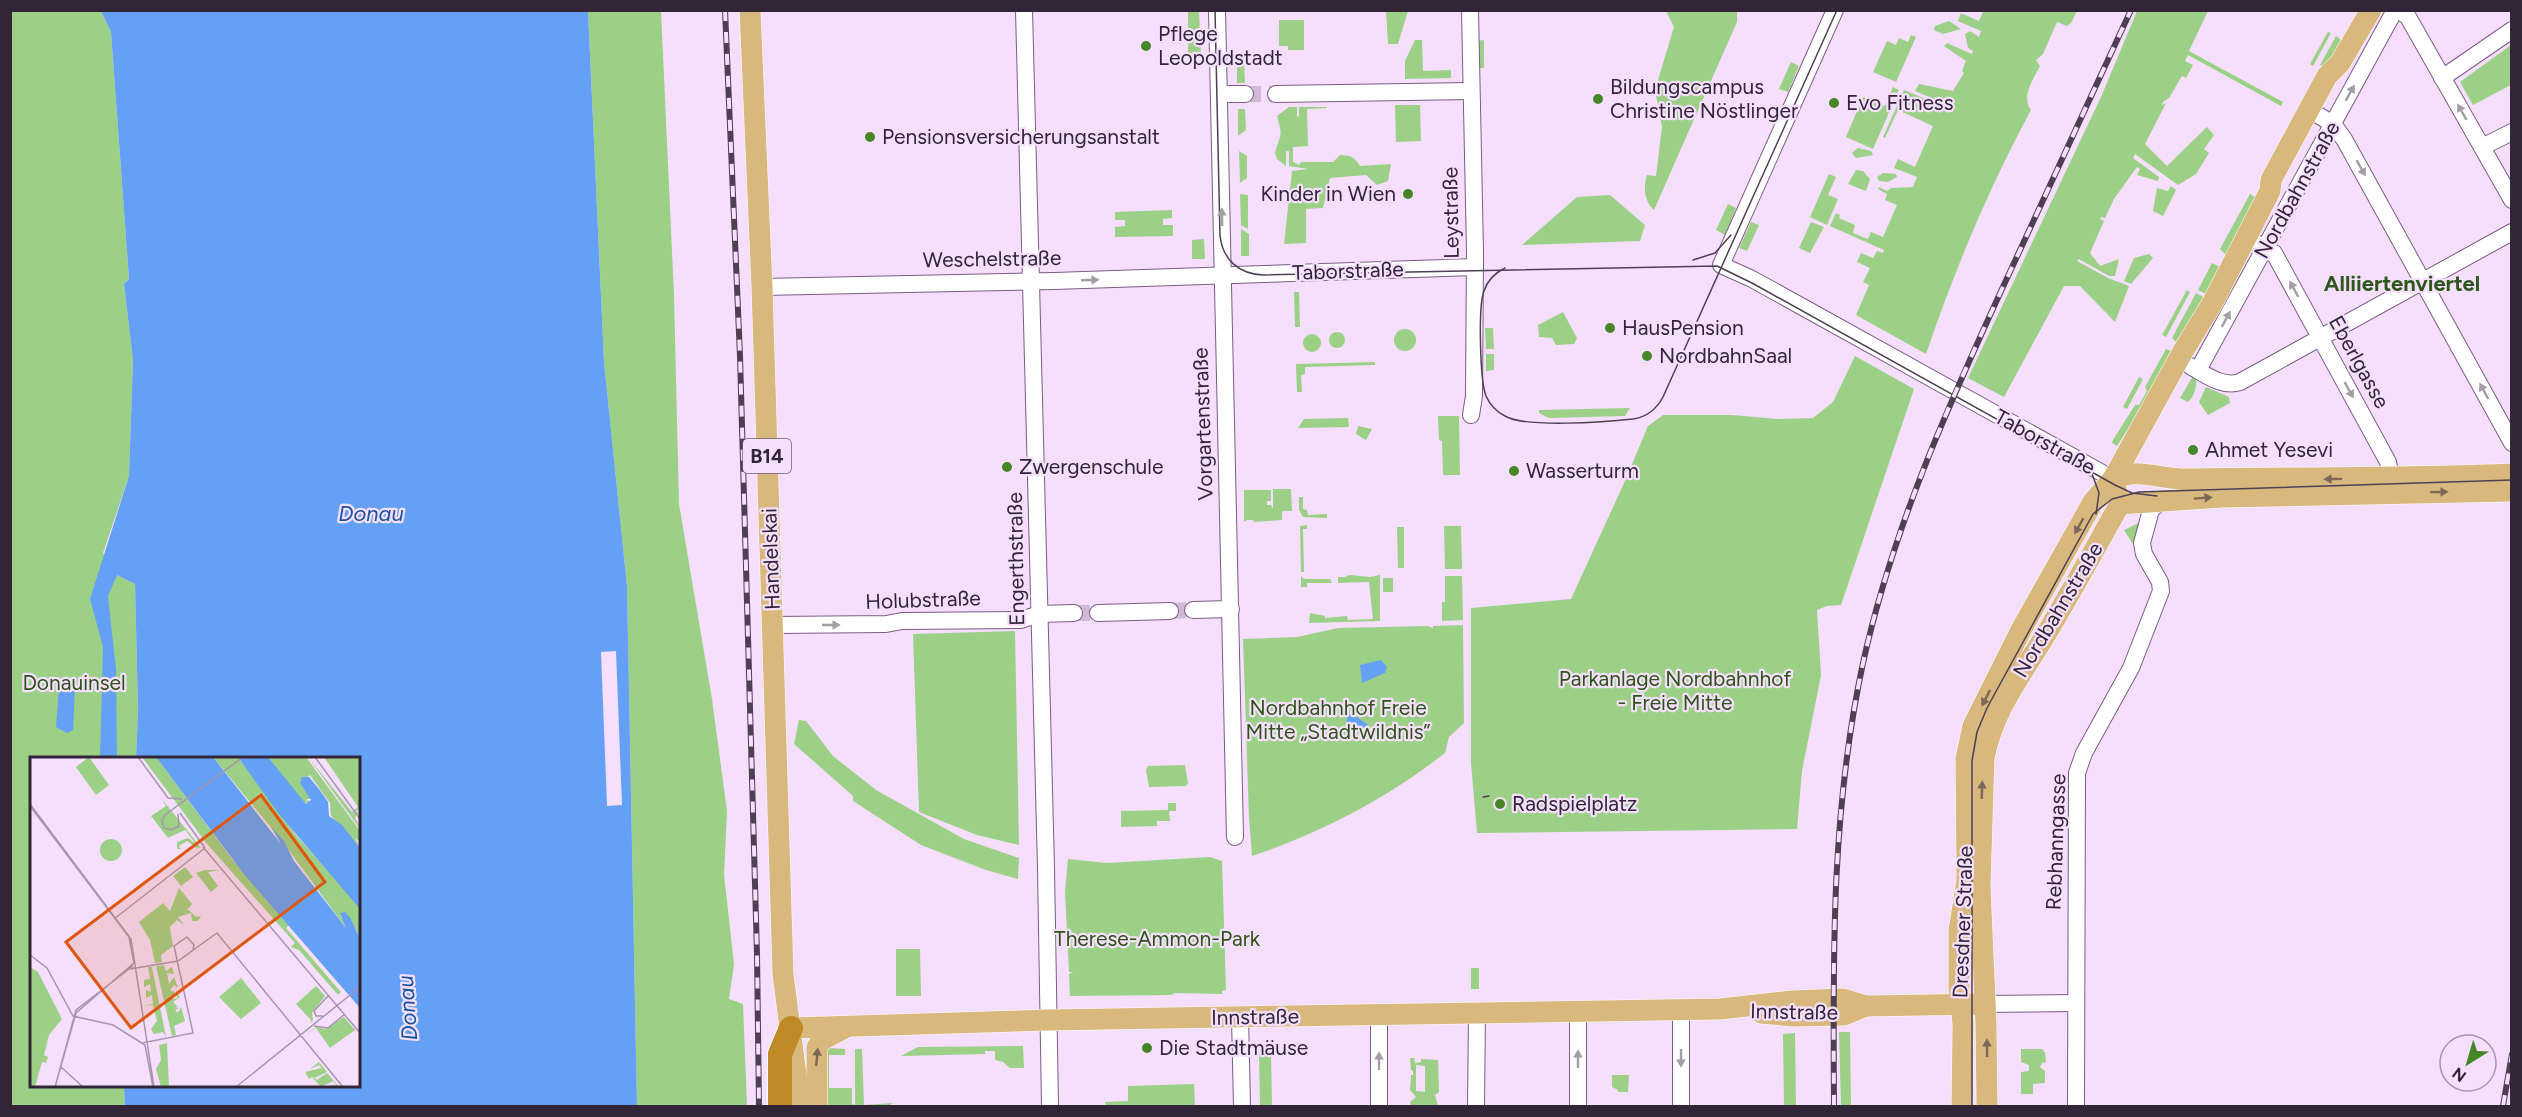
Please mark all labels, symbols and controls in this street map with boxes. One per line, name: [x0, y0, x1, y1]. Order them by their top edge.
place label: Pflege Leopoldstadt: [1158, 21, 1283, 70]
marker: Pflege Leopoldstadt: [1139, 39, 1153, 53]
place label: Bildungscampus Christine Nöstlinger: [1610, 74, 1798, 123]
one-way arrow: [2345, 84, 2355, 101]
place label: Evo Fitness: [1846, 90, 1953, 115]
marker: Bildungscampus Christine Nöstlinger: [1591, 92, 1605, 106]
marker: Evo Fitness: [1827, 96, 1841, 110]
one-way arrow: [2457, 103, 2467, 120]
street label: Nordbahnstraße: [2249, 117, 2345, 263]
place label: Pensionsversicherungsanstalt: [882, 124, 1160, 149]
marker: Pensionsversicherungsanstalt: [863, 130, 877, 144]
one-way arrow: [2356, 160, 2366, 177]
street label: Leystraße: [1437, 167, 1464, 259]
place label: Kinder in Wien: [1261, 181, 1396, 206]
marker: Kinder in Wien: [1401, 187, 1415, 201]
one-way arrow: [1217, 207, 1227, 226]
street label: Weschelstraße: [922, 245, 1061, 272]
street label: Taborstraße: [1292, 256, 1404, 285]
district label: Alliiertenviertel: [2324, 270, 2480, 297]
one-way arrow: [1080, 275, 1099, 284]
one-way arrow: [2289, 280, 2299, 297]
one-way arrow: [2221, 310, 2231, 327]
street label: Eberlgasse: [2324, 311, 2395, 412]
place label: HausPension: [1622, 315, 1744, 340]
marker: HausPension: [1603, 321, 1617, 335]
place label: NordbahnSaal: [1659, 343, 1792, 368]
street label: Vorgartenstraße: [1187, 347, 1218, 501]
marker: NordbahnSaal: [1640, 349, 1654, 363]
one-way arrow: [2344, 382, 2354, 399]
one-way arrow: [2479, 383, 2489, 400]
street label: Taborstraße: [1990, 404, 2100, 480]
place label: Ahmet Yesevi: [2205, 437, 2333, 462]
road number: B14: [743, 439, 791, 473]
marker: Ahmet Yesevi: [2186, 443, 2200, 457]
place label: Zwergenschule: [1019, 454, 1163, 479]
place label: Wasserturm: [1526, 458, 1639, 483]
marker: Zwergenschule: [1000, 460, 1014, 474]
marker: Wasserturm: [1507, 464, 1521, 478]
one-way arrow: [2323, 474, 2342, 484]
one-way arrow: [2430, 487, 2449, 497]
street label: Engerthstraße: [1002, 492, 1029, 626]
one-way arrow: [2194, 493, 2213, 503]
water label: Donau: [338, 500, 404, 527]
street label: Handelskai: [756, 508, 785, 610]
one-way arrow: [2074, 518, 2084, 535]
street label: Nordbahnstraße: [2007, 538, 2108, 682]
street label: Holubstraße: [865, 585, 981, 614]
one-way arrow: [822, 620, 841, 630]
park label: Parkanlage Nordbahnhof - Freie Mitte: [1559, 666, 1791, 715]
park label: Donauinsel: [22, 670, 126, 695]
one-way arrow: [1981, 689, 1990, 706]
park label: Nordbahnhof Freie Mitte „Stadtwildnis”: [1246, 695, 1431, 744]
inset map: [30, 757, 360, 1087]
street label: Rebhanngasse: [2041, 773, 2070, 911]
one-way arrow: [1977, 781, 1987, 800]
place label: Radspielplatz: [1512, 791, 1637, 816]
marker: Radspielplatz: [1493, 797, 1507, 811]
street label: Dresdner Straße: [1947, 845, 1978, 999]
park label: Therese-Ammon-Park: [1054, 926, 1261, 951]
water label: Donau: [392, 974, 423, 1042]
street label: Innstraße: [1750, 998, 1838, 1025]
street label: Innstraße: [1211, 1003, 1299, 1030]
north arrow: [2438, 1033, 2498, 1093]
place label: Die Stadtmäuse: [1159, 1035, 1308, 1060]
one-way arrow: [1982, 1039, 1991, 1058]
marker: Die Stadtmäuse: [1140, 1041, 1154, 1055]
one-way arrow: [812, 1047, 822, 1066]
one-way arrow: [1676, 1049, 1686, 1068]
one-way arrow: [1573, 1050, 1583, 1069]
one-way arrow: [1374, 1051, 1384, 1070]
text: N: [2449, 1063, 2470, 1086]

